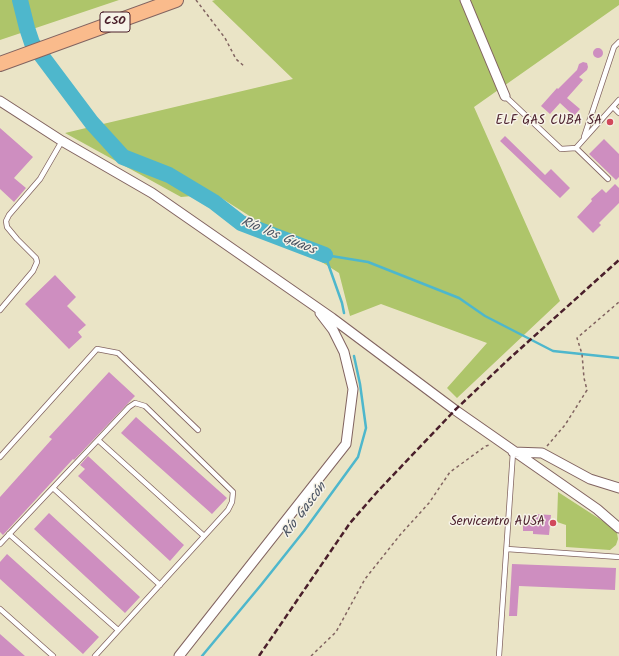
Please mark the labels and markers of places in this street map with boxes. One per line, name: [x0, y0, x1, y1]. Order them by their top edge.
place label: ELF GAS CUBA SA: [496, 114, 602, 130]
marker: ELF GAS CUBA SA: [605, 117, 615, 127]
place label: Servicentro AUSA: [450, 515, 545, 531]
marker: Servicentro AUSA: [548, 518, 558, 528]

